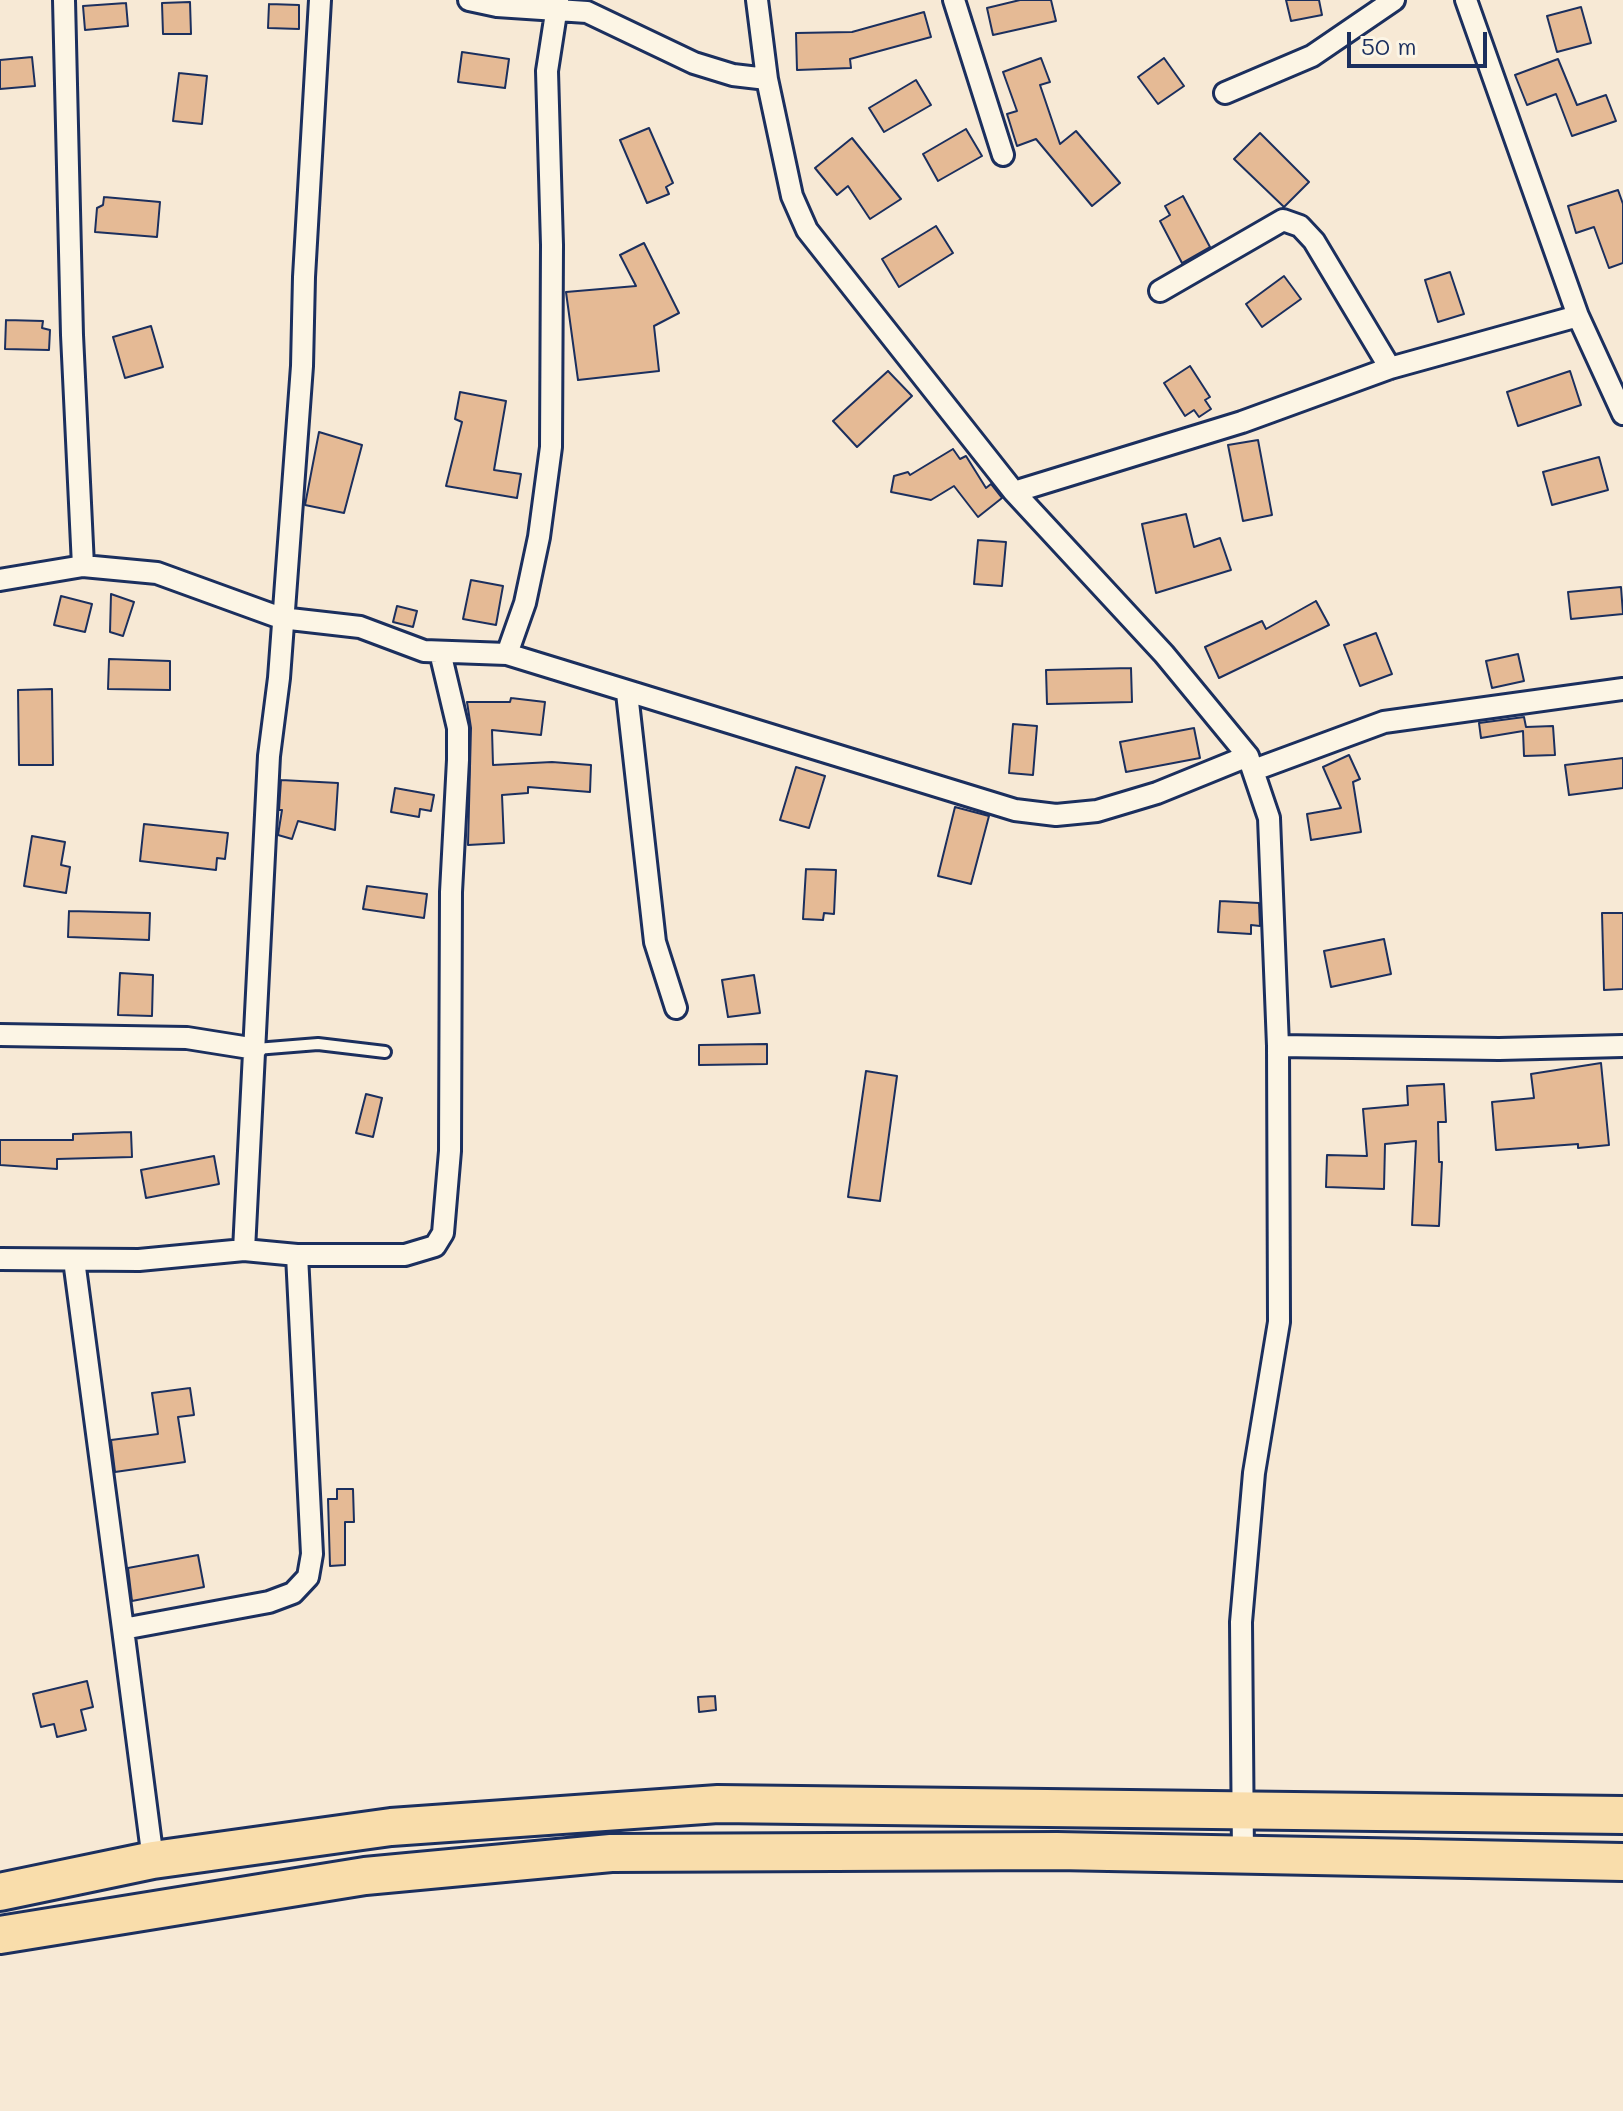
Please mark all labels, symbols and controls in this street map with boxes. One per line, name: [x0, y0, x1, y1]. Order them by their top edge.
scale bar: [1351, 16, 1491, 66]
text: 50 m: [1361, 30, 1417, 61]

